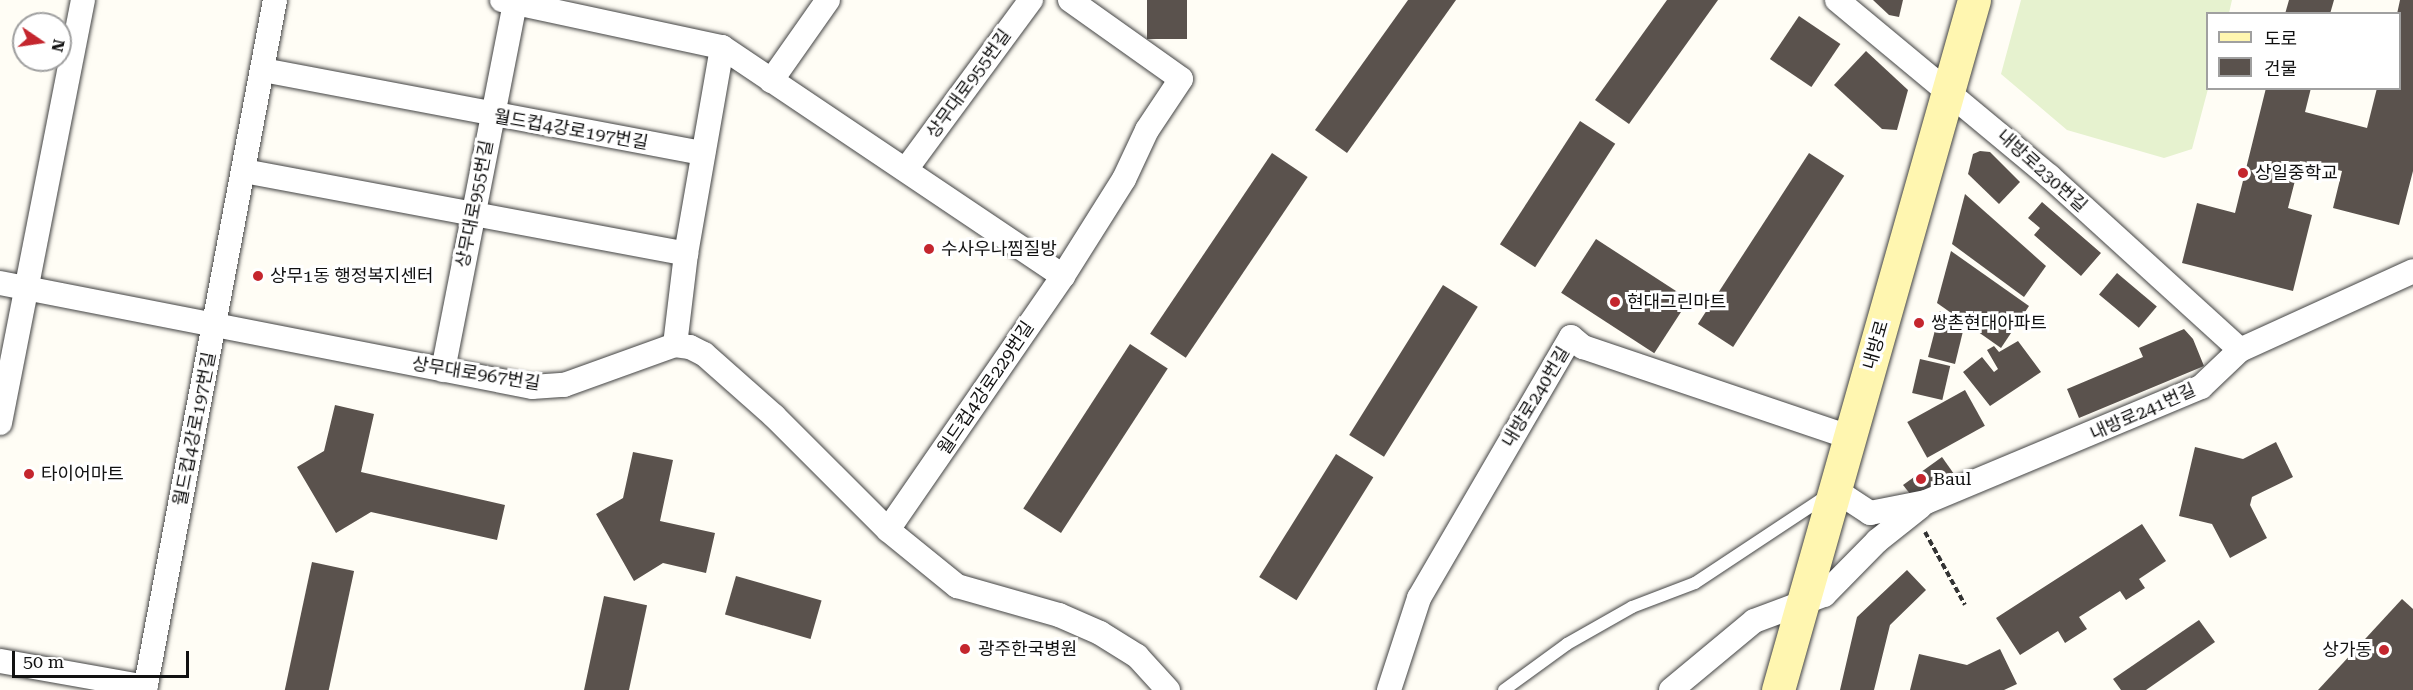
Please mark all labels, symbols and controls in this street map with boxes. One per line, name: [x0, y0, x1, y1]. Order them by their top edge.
north arrow: [12, 12, 72, 72]
legend: [2206, 12, 2401, 90]
street label: 상무대로955번길: [922, 25, 1016, 143]
text: 도로: [2264, 28, 2297, 49]
text: N: [47, 38, 69, 54]
text: 건물: [2264, 58, 2297, 79]
street label: 월드컵4강로197번길: [492, 106, 650, 154]
street label: 내방로230번길: [1993, 125, 2091, 217]
street label: 상무대로955번길: [452, 138, 498, 270]
place label: 상일중학교: [2255, 162, 2338, 184]
marker: 상일중학교: [2236, 166, 2250, 180]
place label: 수사우나찜질방: [941, 238, 1057, 260]
marker: 수사우나찜질방: [922, 242, 936, 256]
place label: 상무1동 행정복지센터: [270, 265, 434, 287]
marker: 상무1동 행정복지센터: [251, 269, 265, 283]
place label: 현대그린마트: [1627, 291, 1726, 313]
marker: 현대그린마트: [1608, 295, 1622, 309]
place label: 쌍촌현대아파트: [1931, 312, 2047, 334]
marker: 쌍촌현대아파트: [1912, 316, 1926, 330]
street label: 월드컵4강로229번길: [933, 317, 1039, 459]
street label: 내방로: [1859, 318, 1893, 372]
street label: 내방로240번길: [1498, 343, 1574, 451]
street label: 월드컵4강로197번길: [169, 350, 221, 508]
street label: 상무대로967번길: [410, 353, 542, 395]
street label: 내방로241번길: [2087, 379, 2199, 445]
place label: 타이어마트: [41, 463, 124, 485]
marker: 타이어마트: [22, 467, 36, 481]
place label: Baul: [1933, 468, 1971, 490]
marker: Baul: [1914, 472, 1928, 486]
place label: 광주한국병원: [978, 638, 1077, 660]
scale bar: [15, 639, 192, 677]
place label: 상가동: [2322, 639, 2372, 661]
marker: 광주한국병원: [956, 640, 974, 658]
marker: 상가동: [2377, 643, 2391, 657]
text: 50 m: [23, 651, 64, 672]

